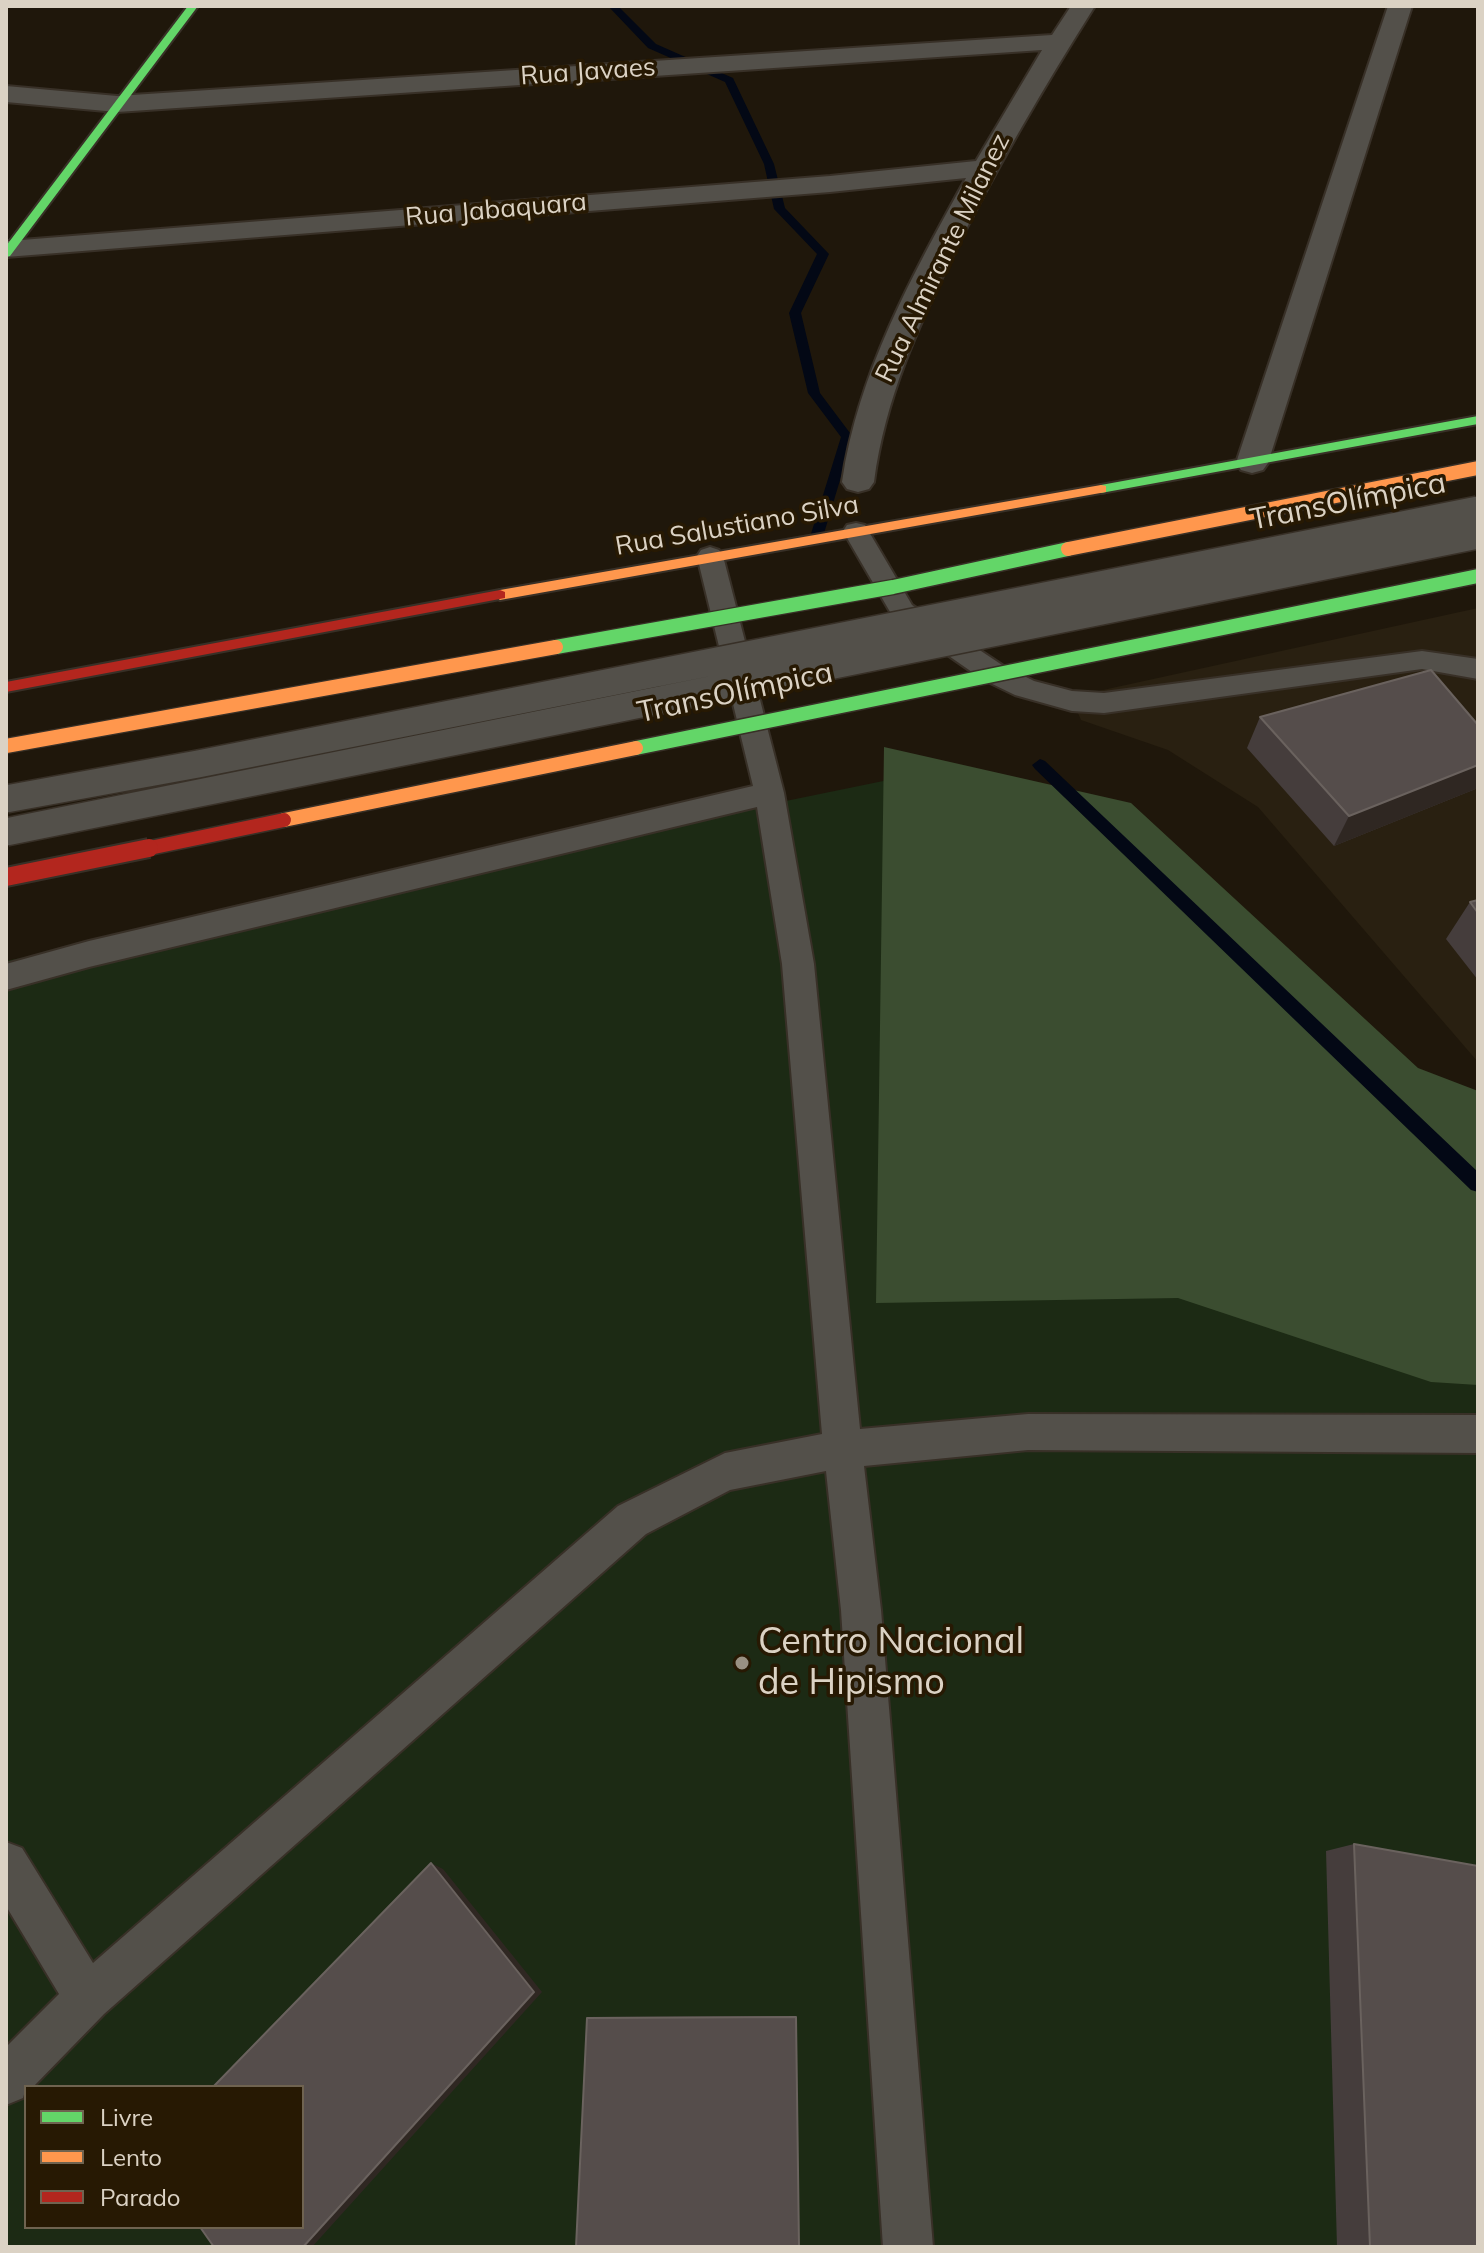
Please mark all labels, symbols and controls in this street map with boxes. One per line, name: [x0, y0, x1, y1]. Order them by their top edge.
street label: Rua Javaes: [519, 52, 657, 92]
street label: Rua Almirante Milanez: [869, 129, 1017, 387]
street label: Rua Jabaquara: [404, 187, 588, 233]
street label: TransOlímpica: [1247, 465, 1449, 539]
street label: Rua Salustiano Silva: [613, 489, 861, 563]
street label: TransOlímpica: [634, 655, 836, 731]
place label: Centro Nacional de Hipismo: [758, 1620, 1024, 1705]
marker: Centro Nacional de Hipismo: [733, 1654, 751, 1672]
legend: [24, 2085, 304, 2229]
text: Livre: [100, 2102, 153, 2132]
text: Lento: [100, 2142, 162, 2172]
text: Parado: [100, 2182, 181, 2212]

